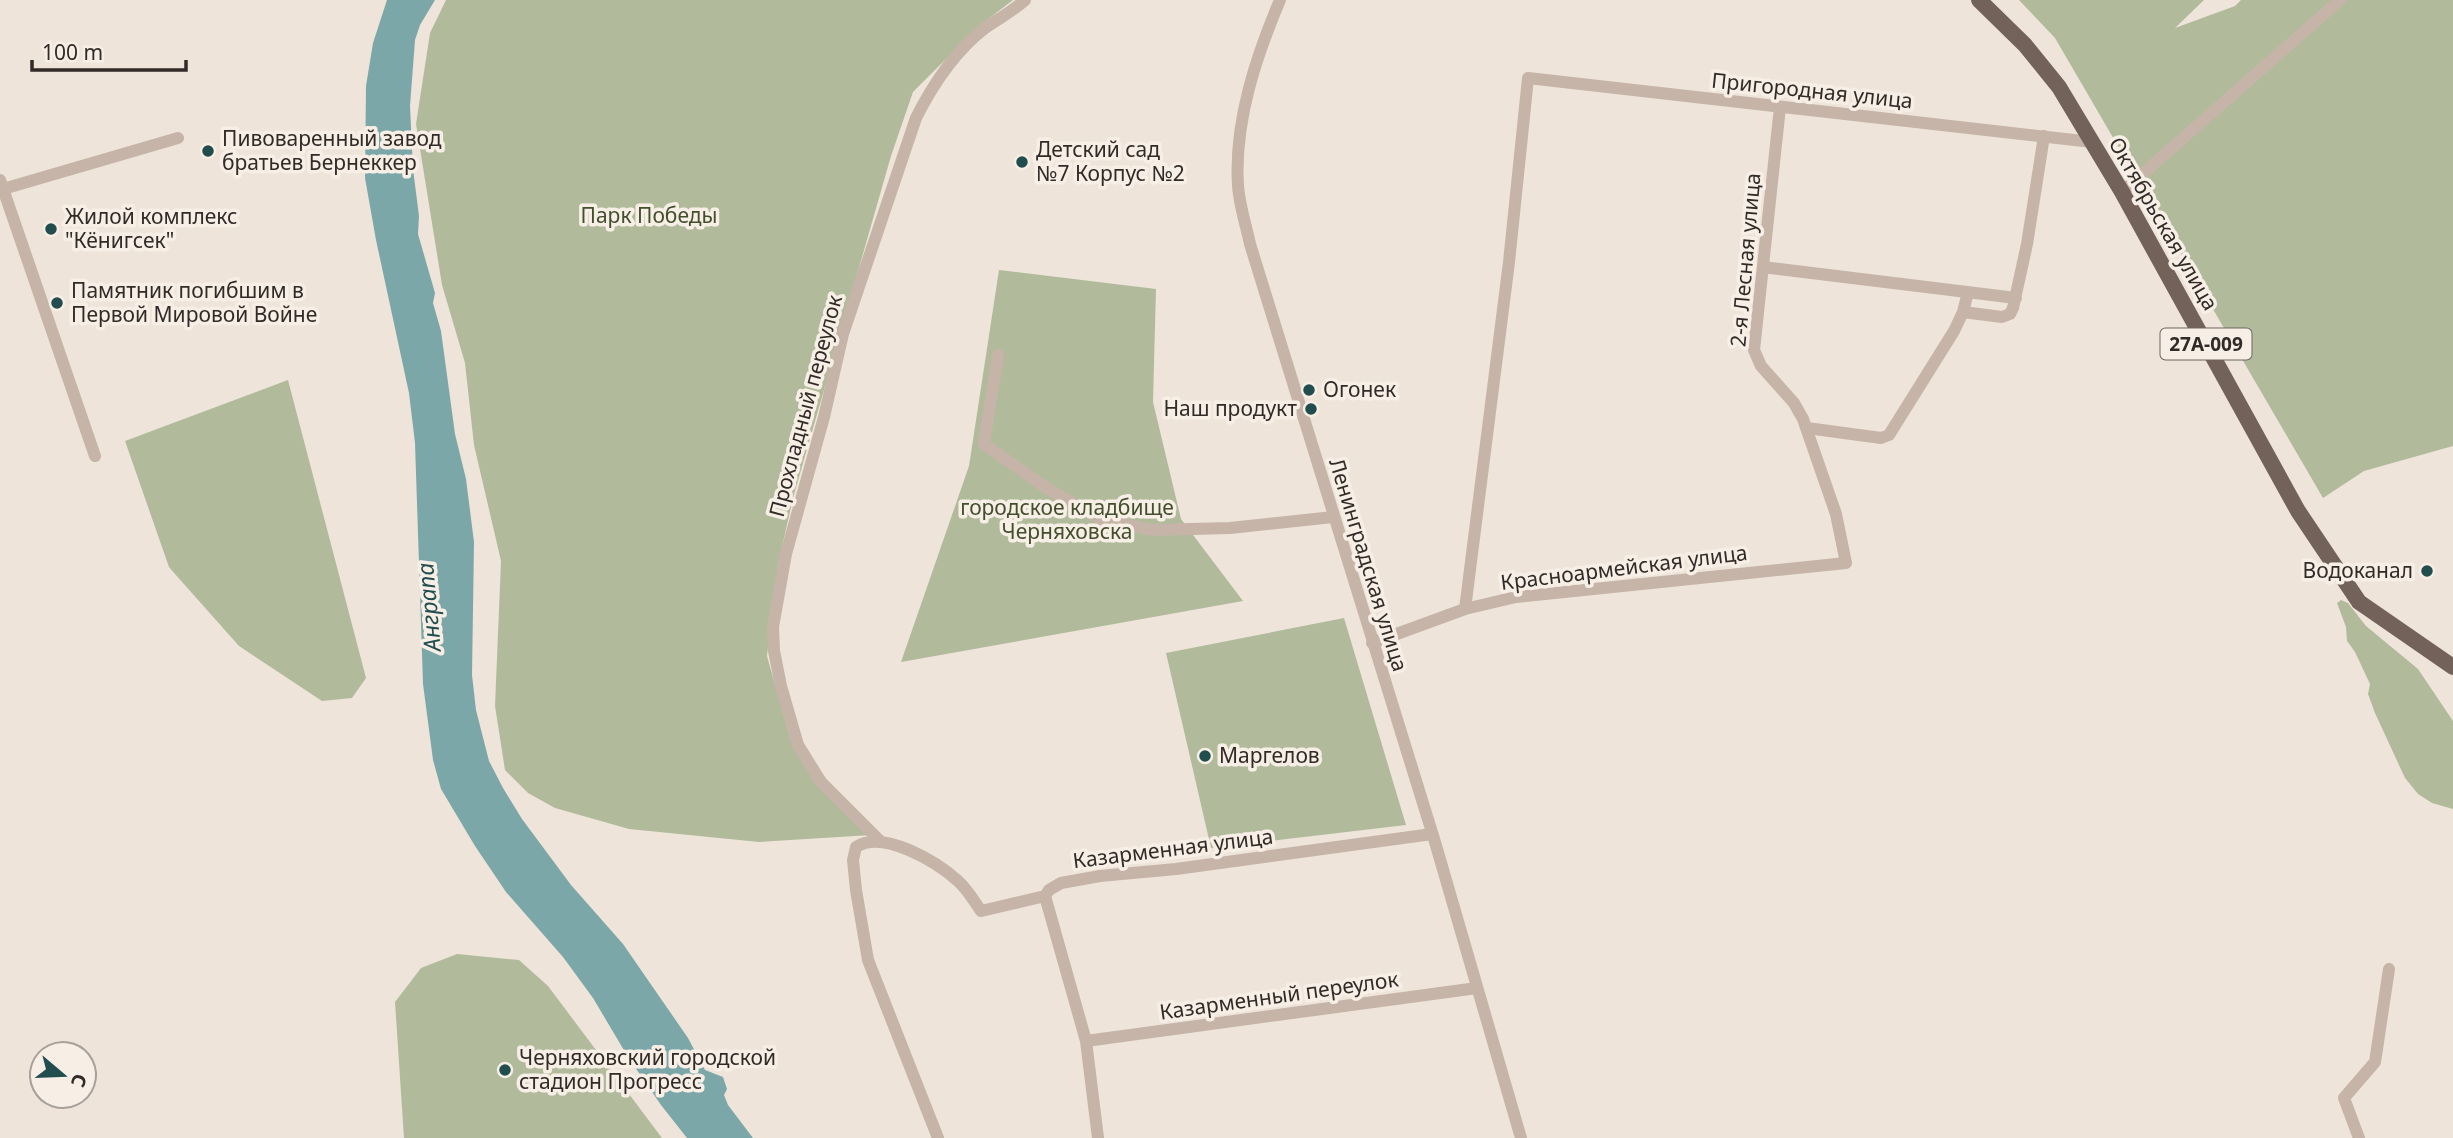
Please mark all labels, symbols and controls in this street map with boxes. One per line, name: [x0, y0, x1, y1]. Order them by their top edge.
scale bar: [32, 28, 186, 72]
text: 100 m: [42, 38, 103, 66]
street label: Пригородная улица: [1710, 66, 1914, 114]
place label: Пивоваренный завод братьев Бернеккер: [222, 124, 442, 176]
street label: Октябрьская улица: [2103, 132, 2225, 315]
place label: Детский сад №7 Корпус №2: [1036, 135, 1185, 187]
marker: Пивоваренный завод братьев Бернеккер: [200, 143, 216, 159]
marker: Детский сад №7 Корпус №2: [1014, 154, 1030, 170]
street label: 2-я Лесная улица: [1723, 172, 1767, 348]
park label: Парк Победы: [581, 201, 717, 229]
place label: Жилой комплекс "Кёнигсек": [65, 202, 237, 254]
marker: Жилой комплекс "Кёнигсек": [43, 221, 59, 237]
place label: Памятник погибшим в Первой Мировой Войне: [71, 276, 317, 328]
street label: Прохладный переулок: [762, 292, 848, 520]
marker: Памятник погибшим в Первой Мировой Войне: [49, 295, 65, 311]
road number: 27А-009: [2160, 328, 2252, 360]
place label: Огонек: [1323, 375, 1396, 403]
marker: Огонек: [1301, 382, 1317, 398]
place label: Наш продукт: [1163, 394, 1297, 422]
marker: Наш продукт: [1303, 401, 1319, 417]
street label: Ленинградская улица: [1323, 455, 1415, 675]
park label: городское кладбище Черняховска: [960, 493, 1174, 545]
street label: Красноармейская улица: [1499, 538, 1749, 596]
place label: Водоканал: [2303, 556, 2413, 584]
water label: Анграпа: [408, 561, 448, 655]
marker: Водоканал: [2419, 563, 2435, 579]
place label: Маргелов: [1219, 741, 1320, 769]
marker: Маргелов: [1197, 748, 1213, 764]
street label: Казарменная улица: [1071, 822, 1275, 874]
street label: Казарменный переулок: [1158, 964, 1400, 1026]
north arrow: [28, 1040, 98, 1110]
place label: Черняховский городской стадион Прогресс: [519, 1043, 776, 1095]
marker: Черняховский городской стадион Прогресс: [497, 1062, 513, 1078]
text: С: [65, 1071, 93, 1091]

